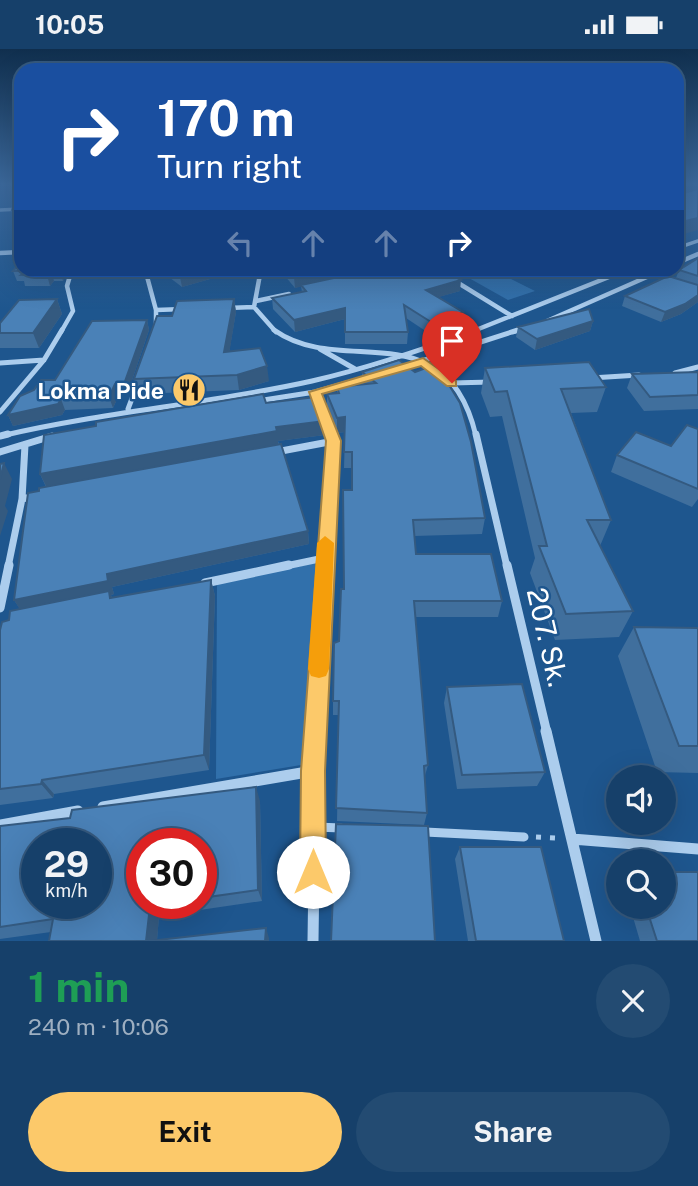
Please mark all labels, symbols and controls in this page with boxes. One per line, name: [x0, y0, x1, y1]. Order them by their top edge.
text: 10:05: [35, 9, 104, 40]
text: 170 m: [157, 89, 295, 147]
icon: right: [42, 91, 133, 182]
text: Turn right: [157, 148, 302, 185]
icon: left: [221, 224, 259, 262]
icon: ahead: [294, 224, 332, 262]
icon: ahead: [367, 224, 405, 262]
icon: right: [440, 224, 478, 262]
pin: [422, 311, 482, 383]
icon: arrive: [433, 322, 471, 360]
restaurant icon: Lokma Pide: [170, 371, 208, 409]
place label: Lokma Pide: [37, 377, 164, 404]
street label: 207. Sk.: [521, 584, 575, 690]
map controls: [606, 765, 676, 919]
button: sound: [606, 765, 676, 835]
speed limit sign: 30: [126, 828, 217, 919]
position arrow: [276, 835, 350, 909]
text: 29: [44, 844, 89, 885]
button: search: [606, 849, 676, 919]
text: km/h: [45, 880, 88, 901]
text: 1 min: [28, 962, 129, 1011]
button: close: [596, 964, 670, 1038]
text: 240 m · 10:06: [28, 1013, 169, 1040]
button: Exit: [28, 1092, 342, 1172]
button: Share: [356, 1092, 670, 1172]

